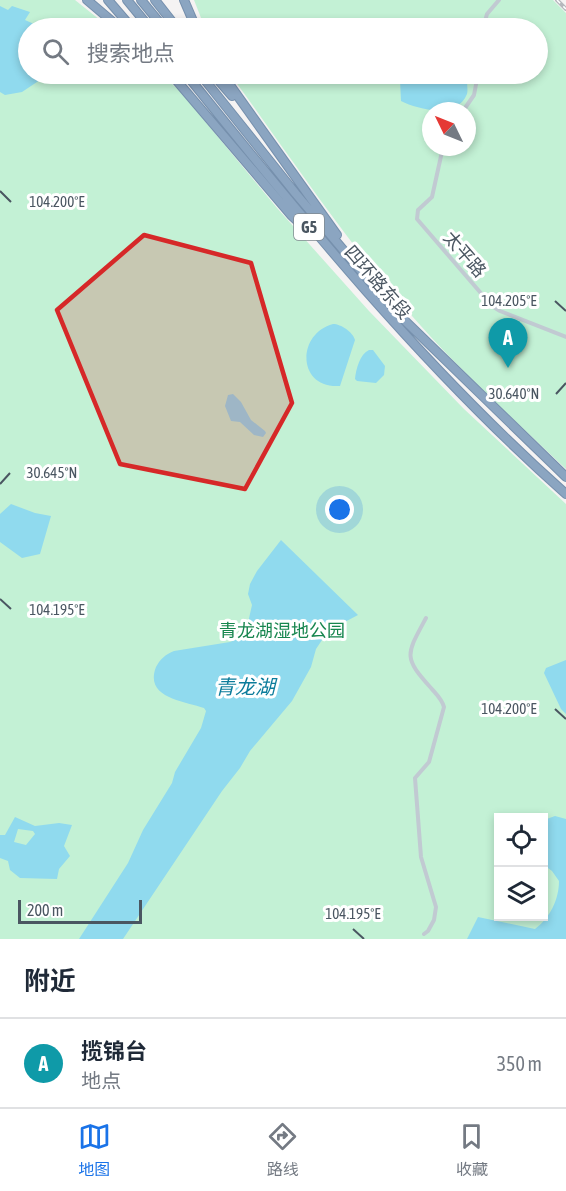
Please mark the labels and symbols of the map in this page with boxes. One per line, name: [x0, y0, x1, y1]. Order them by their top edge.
north arrow: [422, 102, 476, 156]
text: 104.200°E: [29, 193, 85, 210]
road number: G5: [294, 214, 324, 240]
street label: 太平路: [439, 227, 491, 281]
street label: 四环路东段: [341, 241, 415, 323]
text: 104.205°E: [481, 292, 537, 309]
pin: A: [488, 318, 528, 368]
text: 30.640°N: [489, 385, 539, 402]
text: 30.645°N: [27, 464, 77, 481]
your location: [325, 495, 354, 524]
text: 104.195°E: [29, 601, 85, 618]
park label: 青龙湖湿地公园: [219, 620, 345, 641]
water label: 青龙湖: [215, 675, 278, 698]
text: 104.200°E: [481, 700, 537, 717]
scale bar: [18, 897, 142, 924]
text: 104.195°E: [325, 905, 381, 922]

